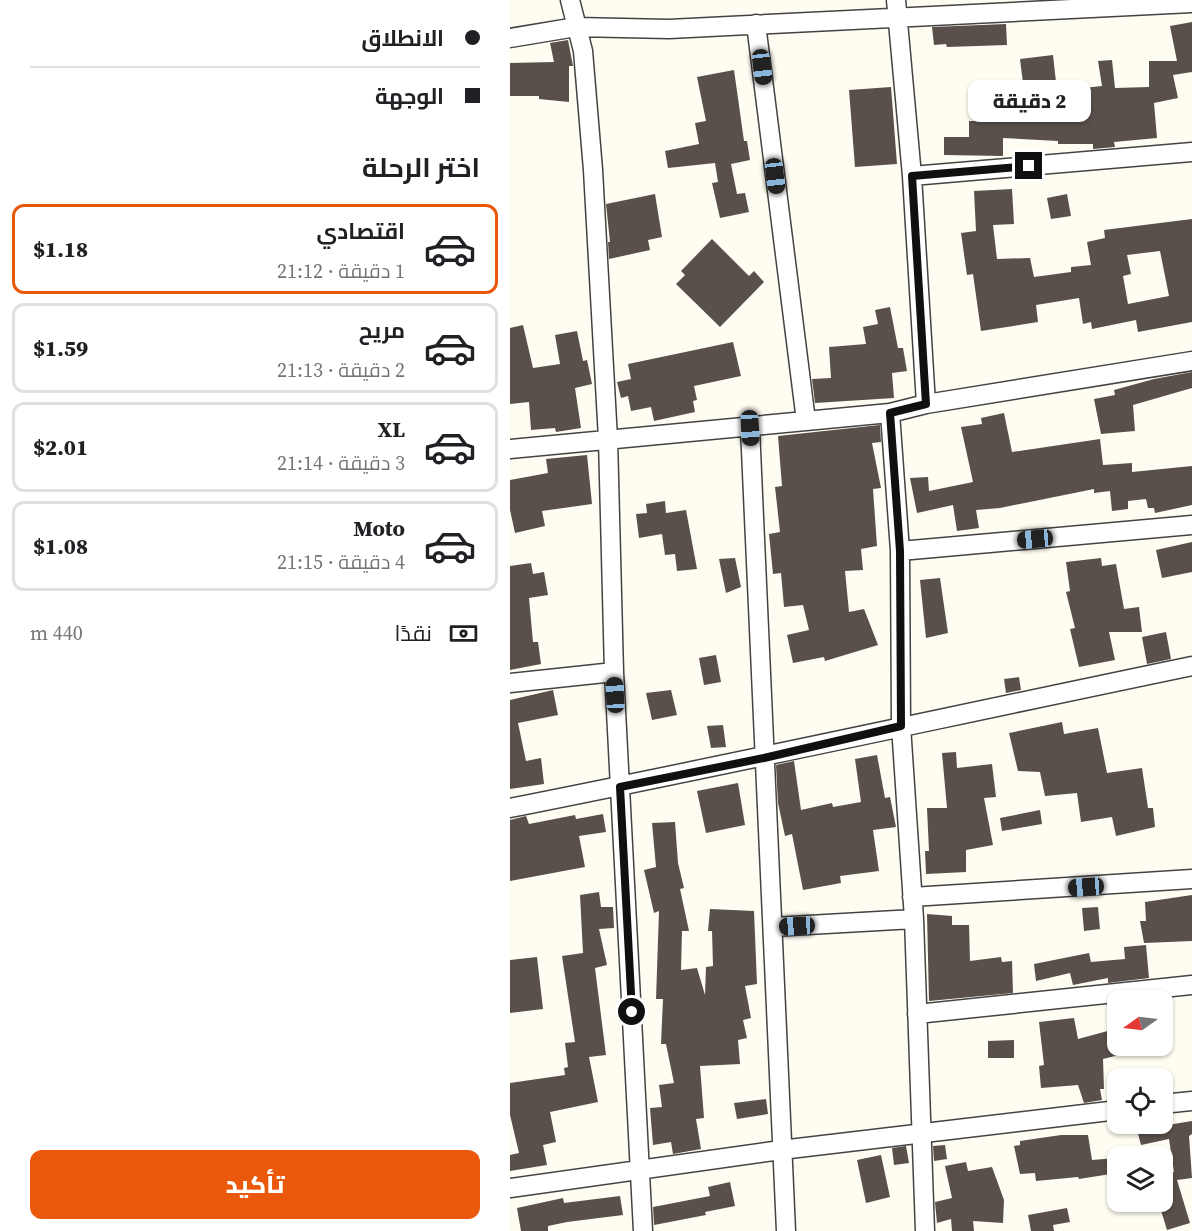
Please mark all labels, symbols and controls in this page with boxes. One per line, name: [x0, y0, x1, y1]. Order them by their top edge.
text: الانطلاق: [361, 23, 444, 53]
car: [751, 48, 773, 86]
callout: 2 دقيقة: [968, 79, 1090, 121]
text: الوجهة: [375, 81, 444, 111]
text: 2 دقيقة: [993, 87, 1066, 115]
text: اختر الرحلة: [362, 149, 480, 186]
route end: [1015, 152, 1042, 179]
car: [764, 157, 786, 195]
text: اقتصادي: [316, 216, 405, 246]
icon: car: [423, 222, 477, 276]
text: $1.18: [33, 234, 88, 264]
text: 1 دقيقة · 21:12: [277, 257, 405, 285]
text: مريح: [359, 315, 405, 345]
icon: car: [423, 321, 477, 375]
text: $1.59: [33, 333, 88, 363]
text: 2 دقيقة · 21:13: [277, 356, 405, 384]
car: [740, 410, 760, 446]
text: XL: [378, 414, 405, 444]
icon: car: [423, 420, 477, 474]
text: $2.01: [33, 432, 88, 462]
text: 3 دقيقة · 21:14: [277, 449, 405, 477]
text: Moto: [353, 513, 405, 543]
icon: car: [423, 519, 477, 573]
car: [1016, 528, 1054, 550]
text: $1.08: [33, 531, 88, 561]
text: 4 دقيقة · 21:15: [277, 548, 405, 576]
icon: cash: [447, 617, 480, 650]
text: نقدًا: [394, 618, 432, 648]
text: 440 m: [30, 619, 83, 647]
car: [605, 677, 625, 713]
car: [1067, 877, 1105, 897]
car: [779, 916, 815, 936]
north arrow: [1107, 990, 1173, 1056]
map controls: [1107, 990, 1173, 1212]
route start: [618, 998, 645, 1025]
button: locate: [1107, 1068, 1173, 1134]
button: layers: [1107, 1146, 1173, 1212]
button: تأكيد: [30, 1150, 480, 1219]

